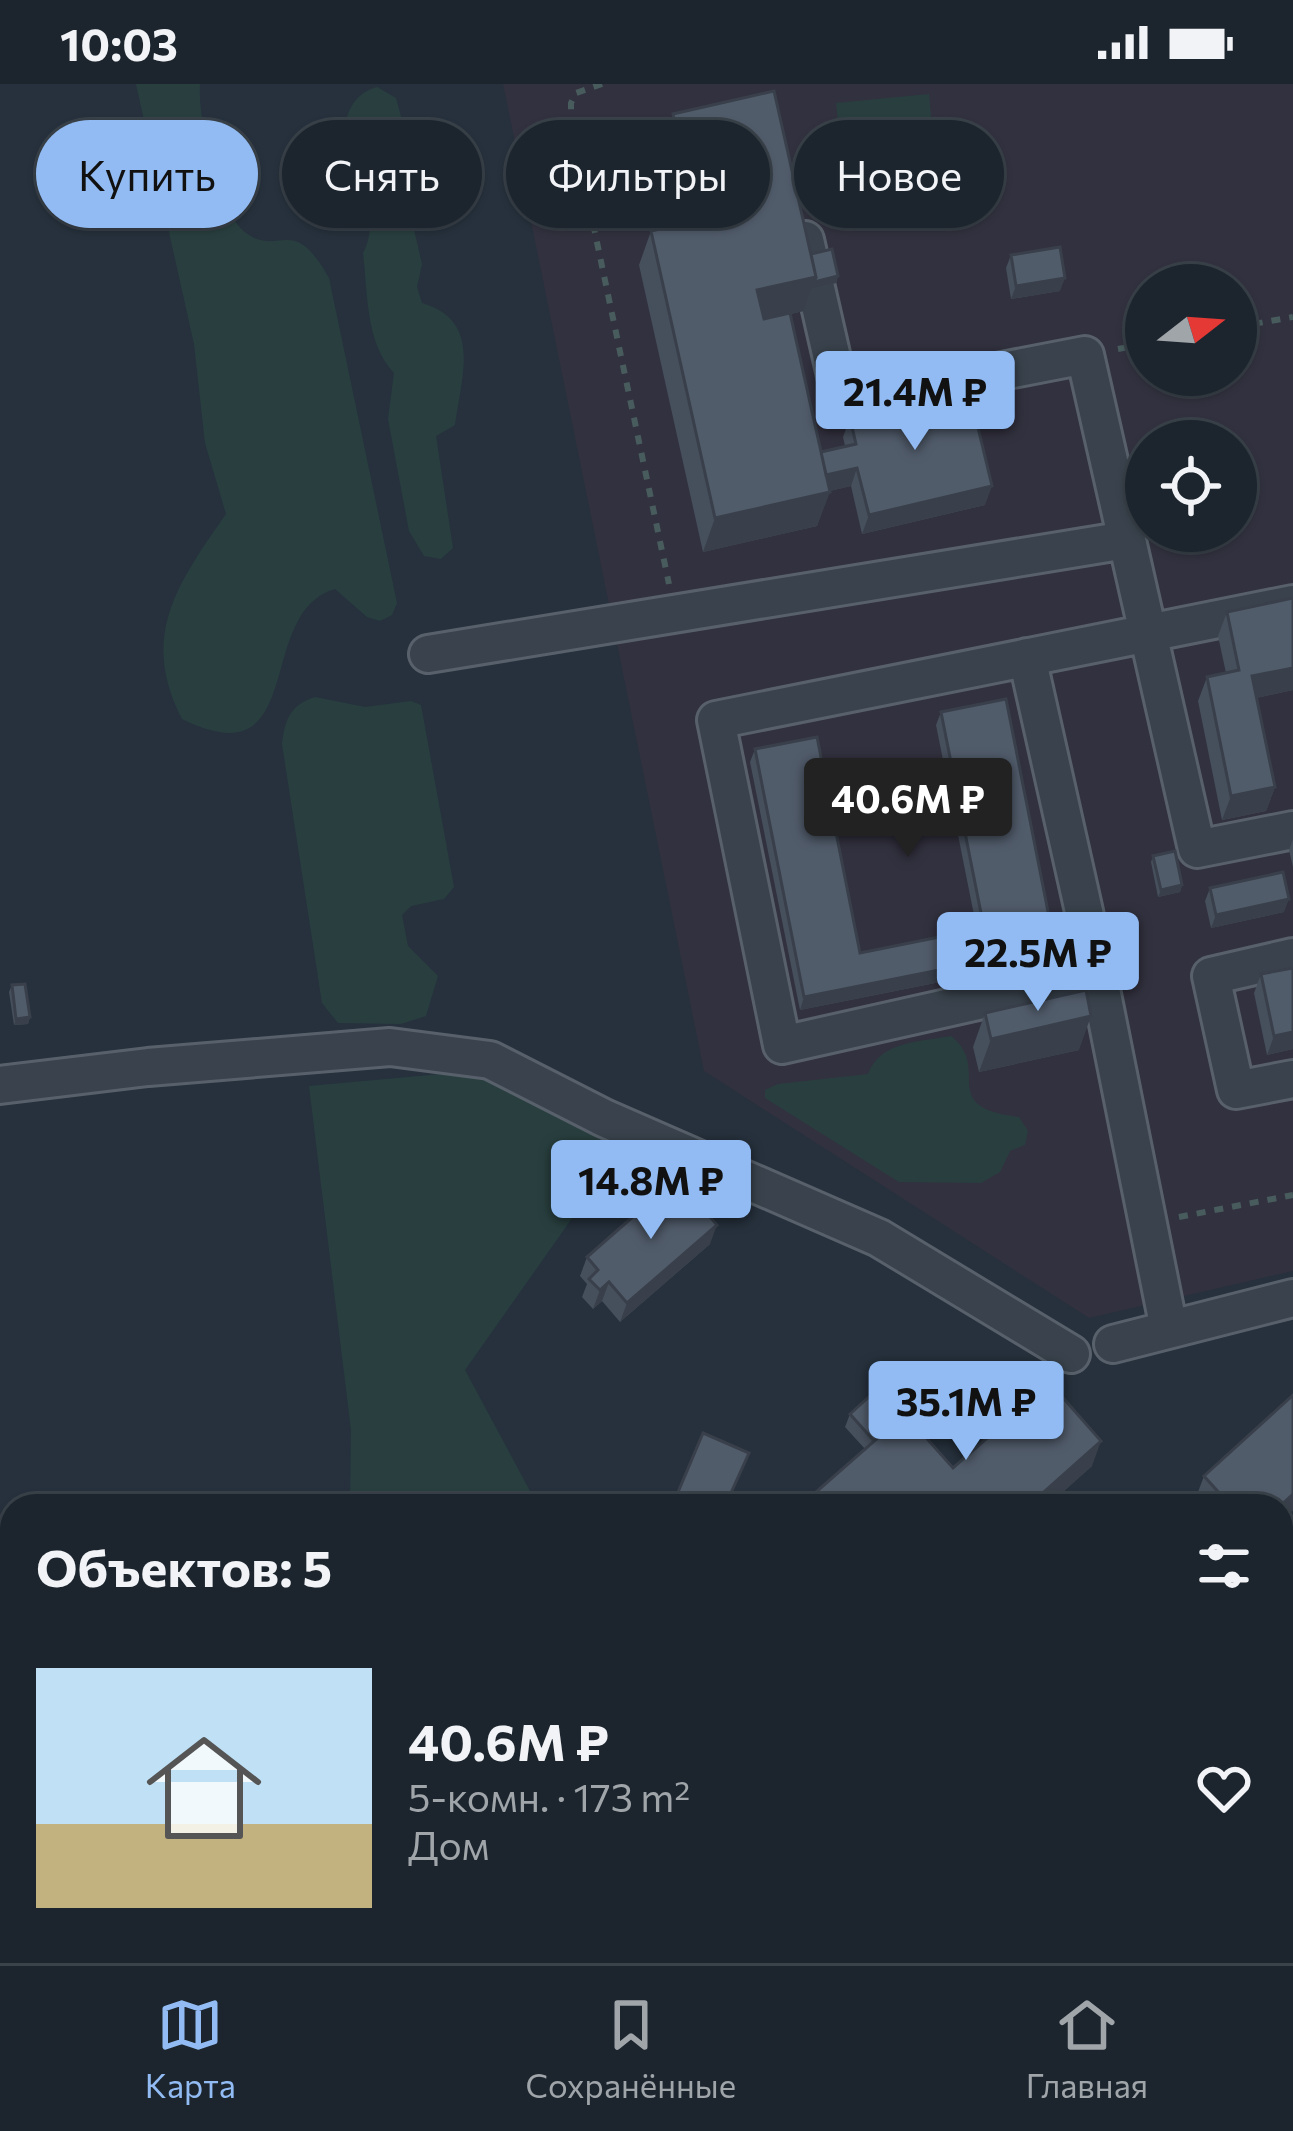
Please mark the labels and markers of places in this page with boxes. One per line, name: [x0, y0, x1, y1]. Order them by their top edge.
pin: 21.4M ₽: [804, 351, 1026, 453]
pin: 40.6M ₽: [797, 758, 1019, 860]
pin: 22.5M ₽: [927, 912, 1149, 1014]
pin: 14.8M ₽: [540, 1140, 762, 1242]
pin: 35.1M ₽: [855, 1361, 1077, 1463]

